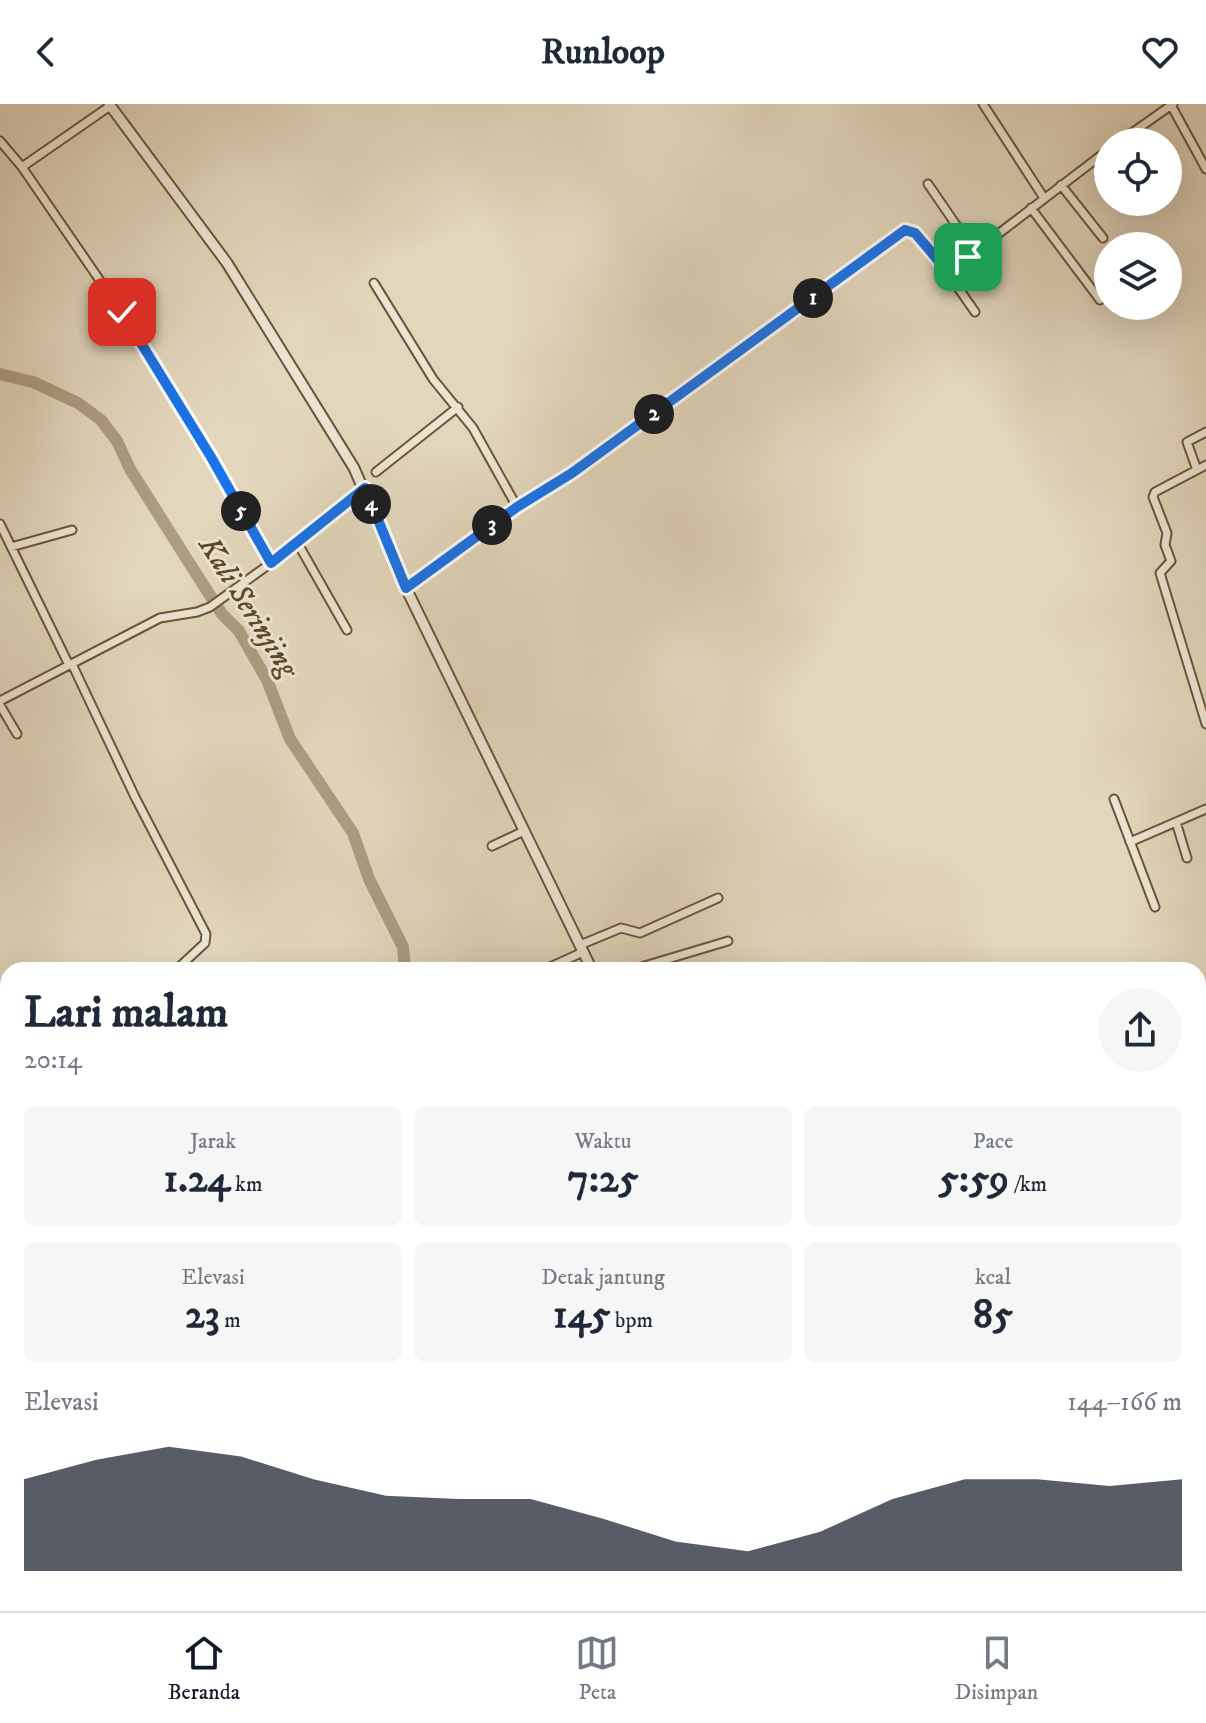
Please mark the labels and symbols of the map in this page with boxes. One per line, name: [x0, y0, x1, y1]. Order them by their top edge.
pin: [934, 223, 1002, 291]
pin: [88, 278, 156, 346]
pin: 1: [793, 278, 833, 318]
pin: 2: [634, 394, 674, 434]
pin: 4: [351, 484, 391, 524]
pin: 5: [221, 491, 261, 531]
pin: 3: [472, 505, 512, 545]
water label: Kali Serinjing: [190, 529, 307, 687]

